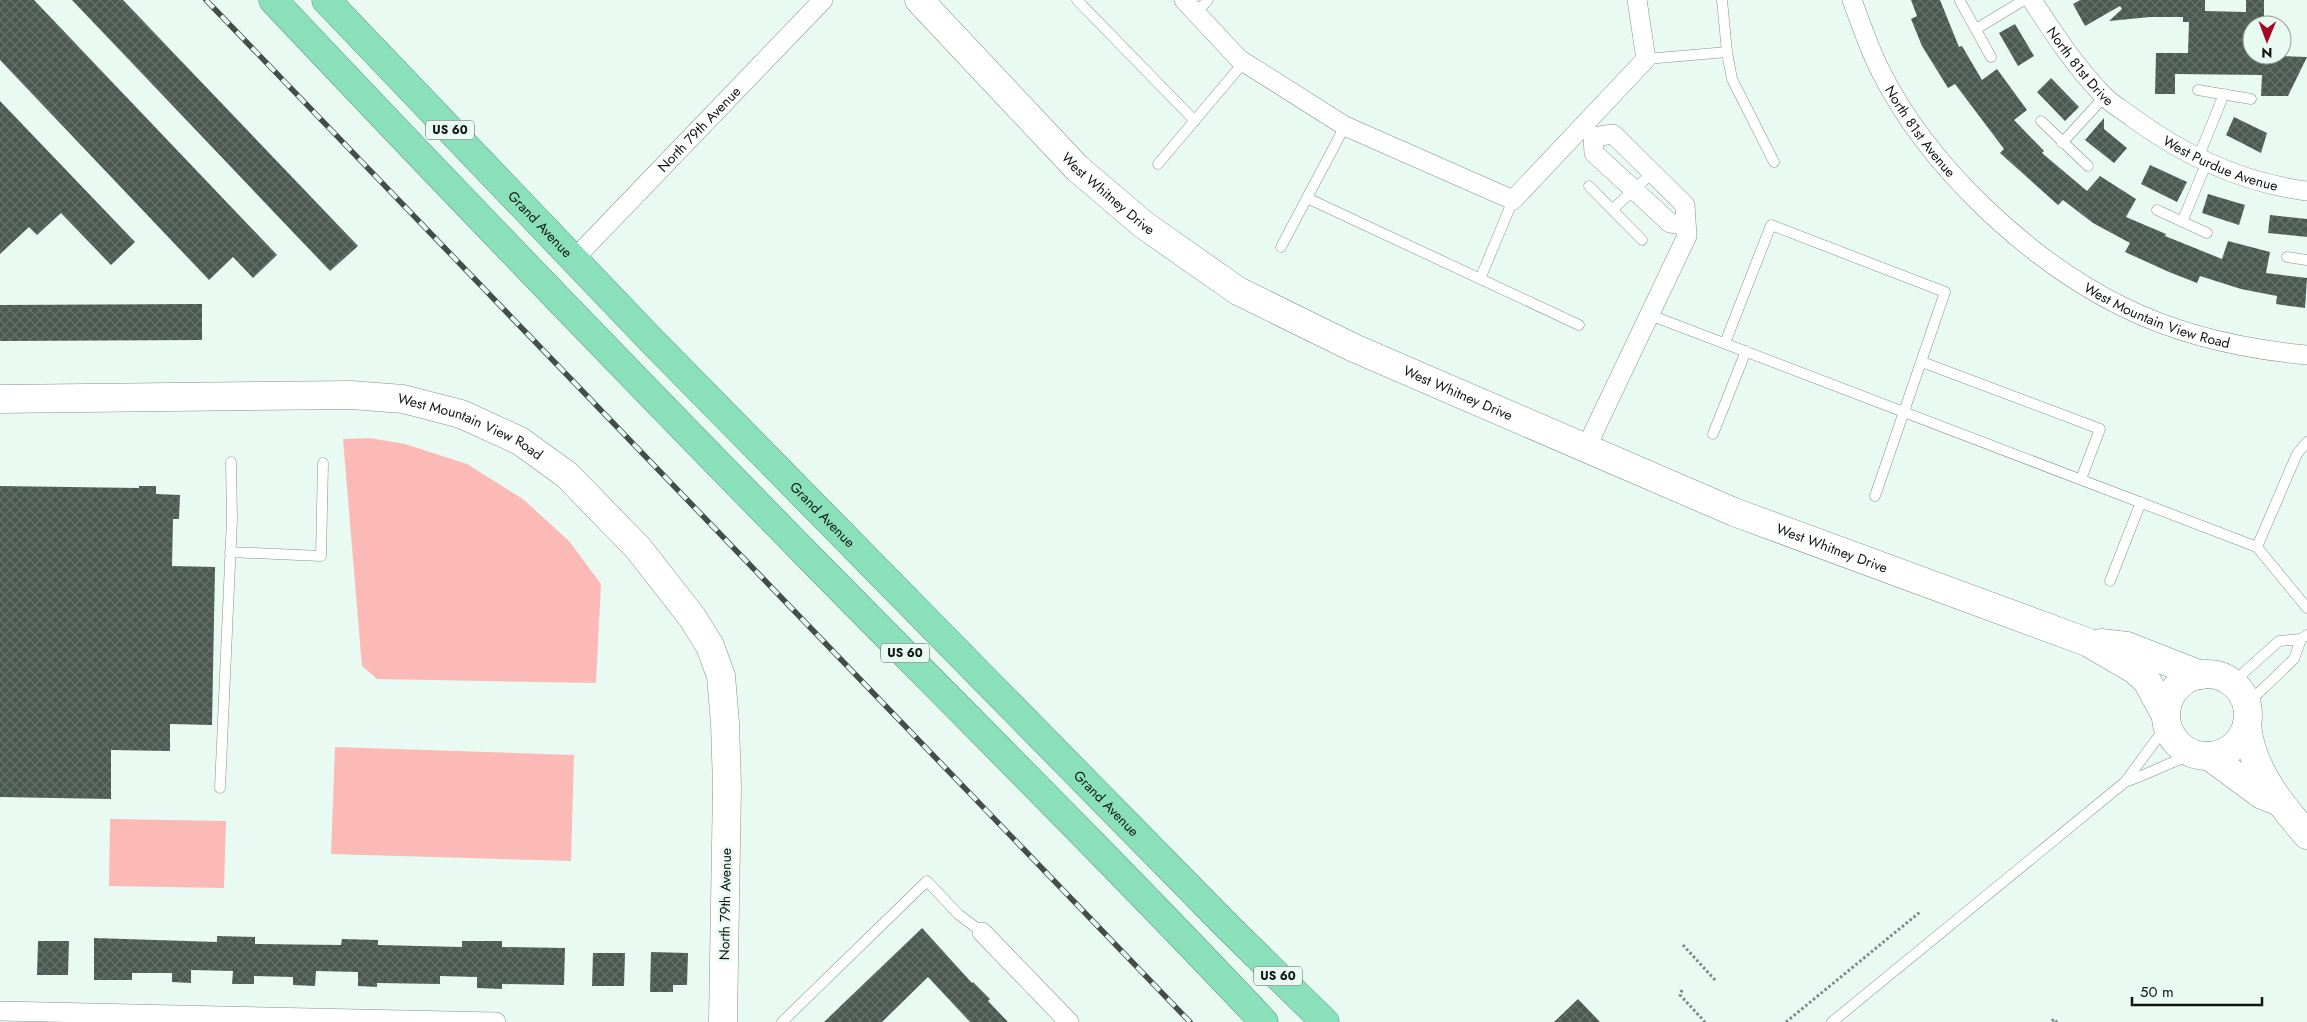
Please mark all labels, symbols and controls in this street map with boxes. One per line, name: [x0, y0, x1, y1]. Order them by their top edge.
north arrow: [2242, 15, 2292, 65]
street label: North 81st Drive: [2042, 23, 2118, 110]
text: N: [2261, 43, 2273, 63]
street label: North 79th Avenue: [653, 82, 745, 176]
street label: North 81st Avenue: [1880, 82, 1960, 182]
road number: US 60: [426, 120, 474, 140]
street label: West Purdue Avenue: [2159, 130, 2280, 196]
street label: West Whitney Drive: [1057, 148, 1159, 240]
street label: Grand Avenue: [503, 186, 577, 262]
street label: West Mountain View Road: [2080, 278, 2232, 353]
street label: West Whitney Drive: [1400, 360, 1516, 425]
street label: West Mountain View Road: [395, 388, 547, 464]
street label: Grand Avenue: [785, 477, 860, 552]
street label: West Whitney Drive: [1773, 518, 1891, 578]
road number: US 60: [881, 644, 929, 662]
street label: Grand Avenue: [1069, 766, 1144, 841]
street label: North 79th Avenue: [714, 848, 736, 960]
road number: US 60: [1254, 966, 1302, 986]
scale bar: [2132, 974, 2262, 1006]
text: 50 m: [2140, 981, 2174, 1003]

